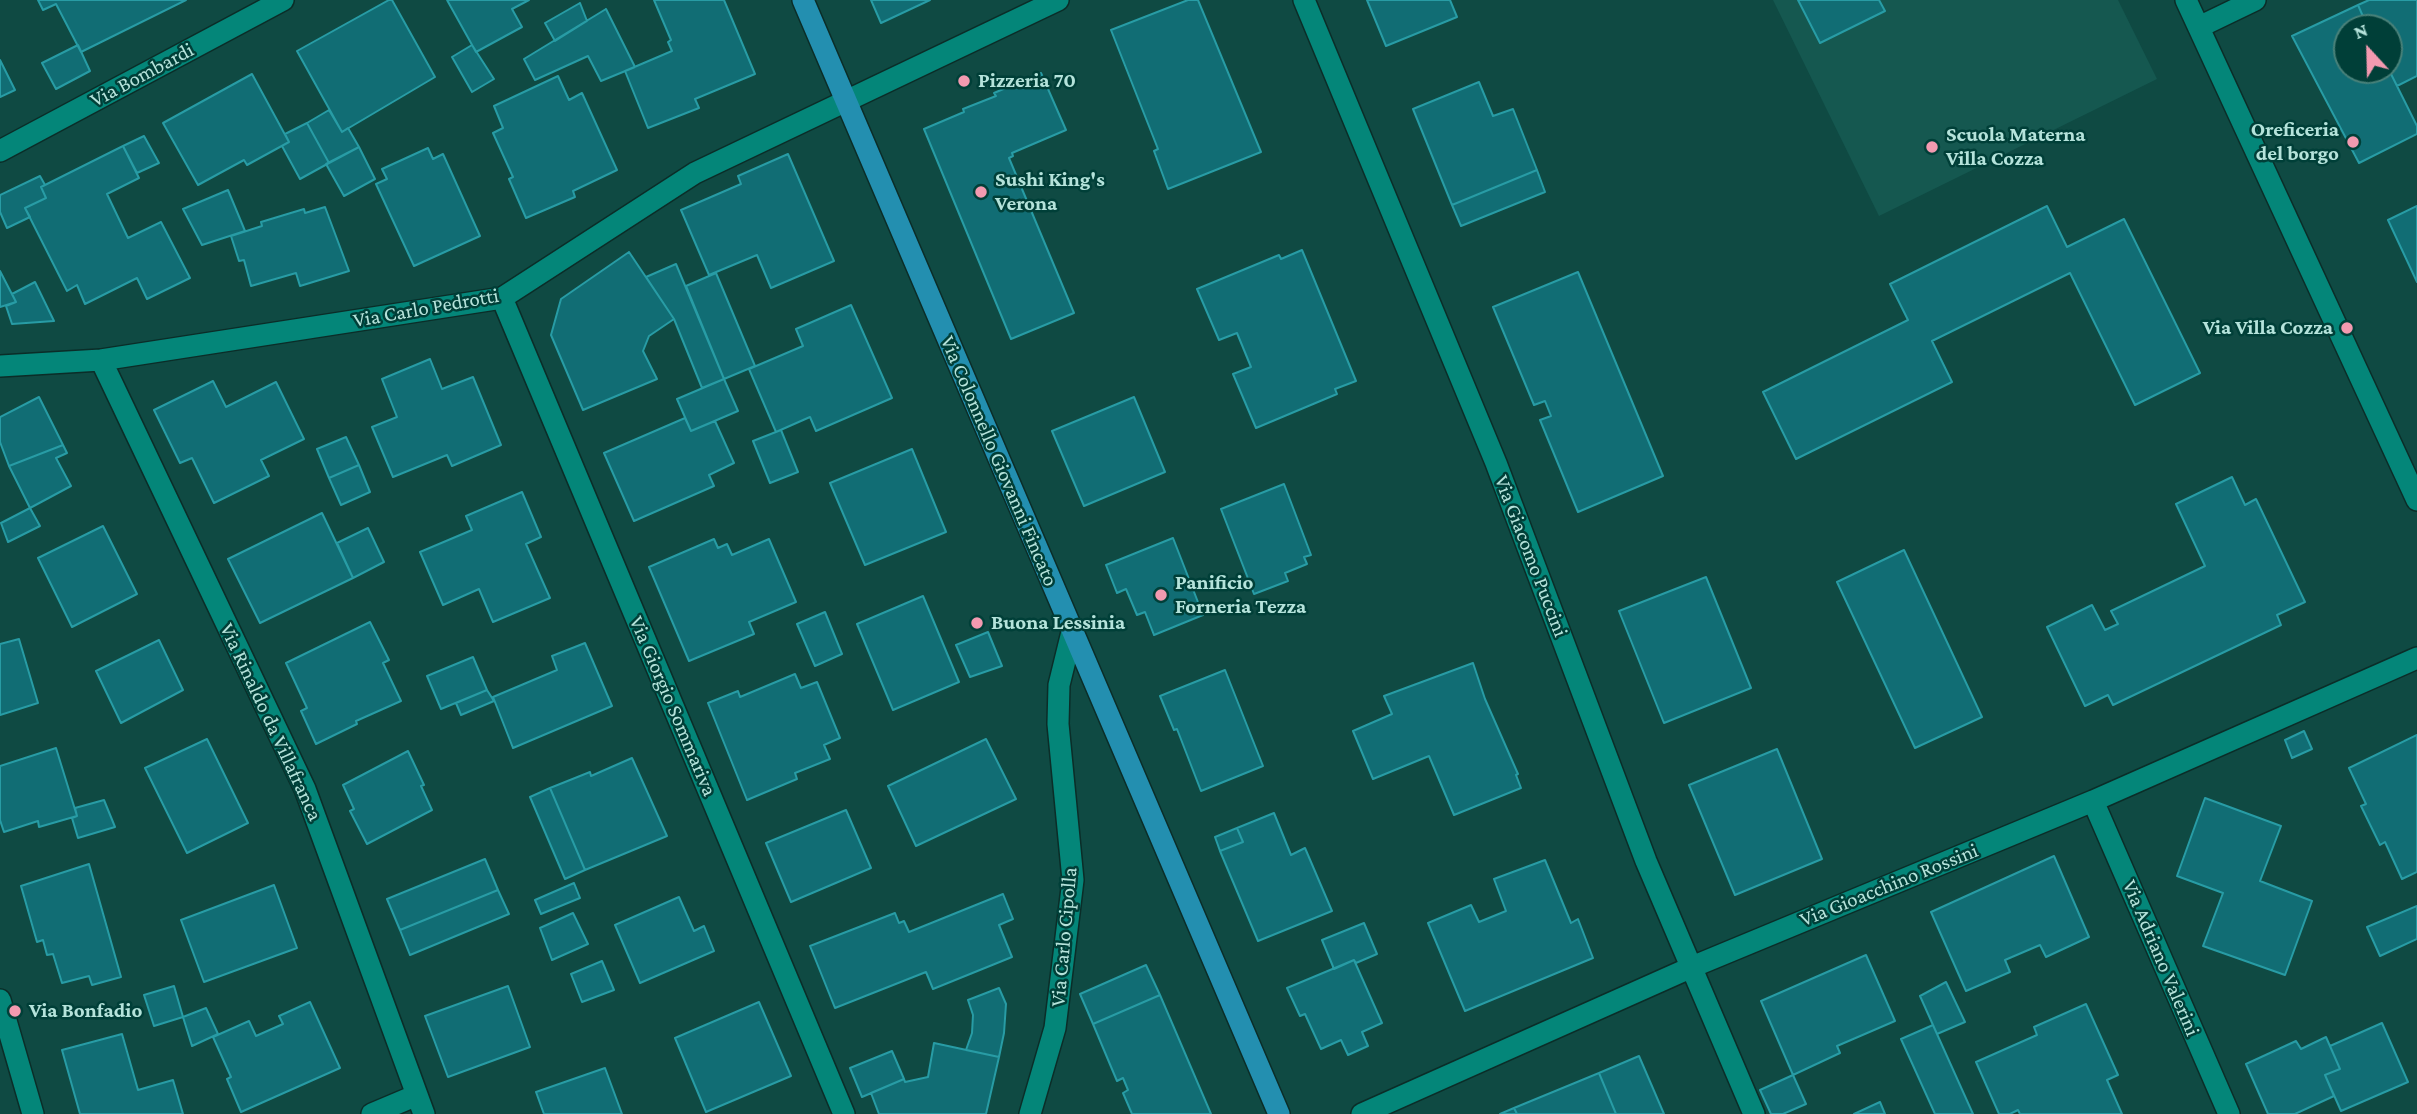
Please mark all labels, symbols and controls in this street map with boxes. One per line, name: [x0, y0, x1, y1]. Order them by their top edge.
north arrow: [2333, 14, 2403, 84]
text: N: [2351, 19, 2371, 43]
street label: Via Bombardi: [86, 37, 198, 113]
place label: Pizzeria 70: [978, 68, 1076, 94]
marker: Pizzeria 70: [956, 73, 972, 89]
place label: Oreficeria del borgo: [2251, 117, 2339, 167]
place label: Scuola Materna Villa Cozza: [1946, 122, 2085, 172]
marker: Oreficeria del borgo: [2345, 134, 2361, 150]
marker: Scuola Materna Villa Cozza: [1924, 139, 1940, 155]
place label: Sushi King's Verona: [995, 167, 1105, 217]
marker: Sushi King's Verona: [973, 184, 989, 200]
street label: Via Carlo Pedrotti: [351, 283, 501, 333]
place label: Via Villa Cozza: [2203, 315, 2333, 341]
marker: Via Villa Cozza: [2339, 320, 2355, 336]
street label: Via Colonnello Giovanni Fincato: [935, 332, 1063, 590]
street label: Via Giacomo Puccini: [1489, 472, 1573, 640]
place label: Panificio Forneria Tezza: [1175, 570, 1306, 620]
marker: Panificio Forneria Tezza: [1153, 587, 1169, 603]
place label: Buona Lessinia: [991, 610, 1125, 636]
street label: Via Giorgio Sommariva: [624, 612, 722, 800]
marker: Buona Lessinia: [969, 615, 985, 631]
street label: Via Rinaldo da Villafranca: [214, 619, 328, 825]
street label: Via Gioacchino Rossini: [1796, 838, 1982, 932]
street label: Via Carlo Cipolla: [1045, 866, 1083, 1008]
street label: Via Adriano Valerini: [2117, 876, 2205, 1040]
place label: Via Bonfadio: [29, 998, 142, 1024]
marker: Via Bonfadio: [7, 1003, 23, 1019]

